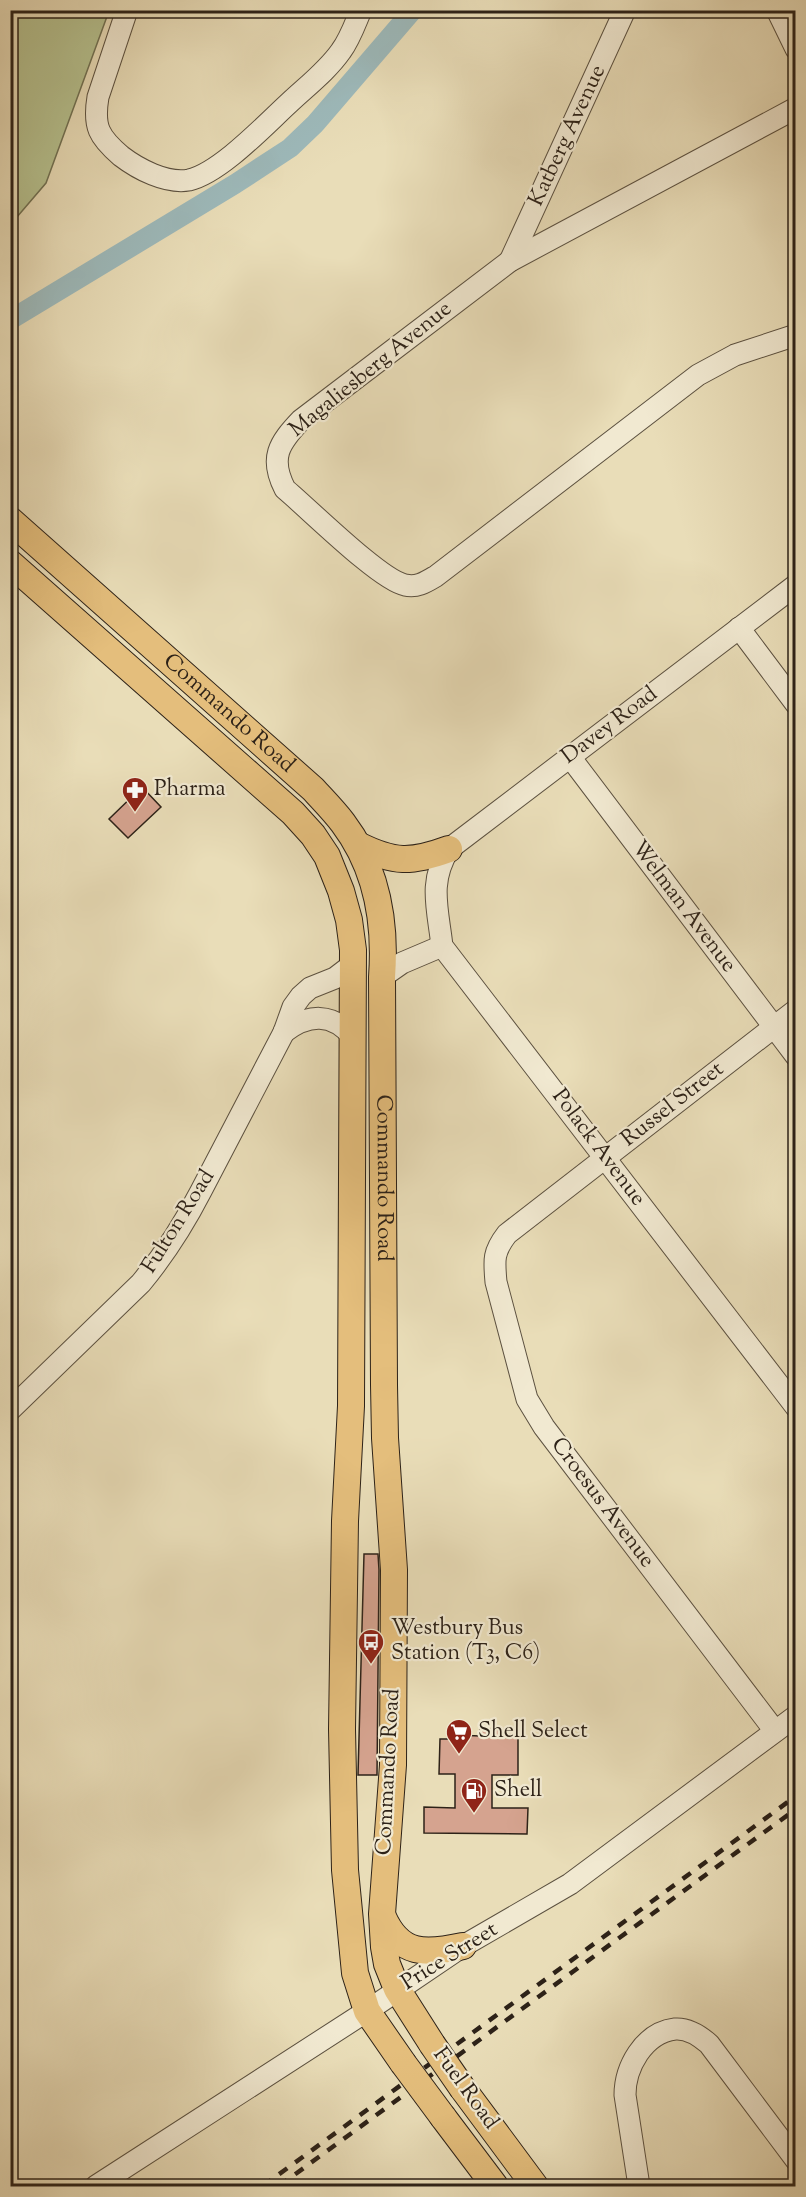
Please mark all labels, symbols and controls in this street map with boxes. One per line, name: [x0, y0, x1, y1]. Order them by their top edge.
street label: Katberg Avenue: [521, 60, 615, 212]
street label: Magaliesberg Avenue: [283, 294, 459, 446]
street label: Commando Road: [155, 646, 301, 781]
street label: Davey Road: [555, 679, 665, 773]
place label: Pharma: [154, 774, 226, 806]
pharmacy icon: Pharma: [120, 775, 150, 813]
street label: Welman Avenue: [623, 834, 743, 980]
street label: Russel Street: [615, 1054, 732, 1155]
street label: Polack Avenue: [543, 1083, 653, 1213]
street label: Commando Road: [367, 1094, 399, 1262]
street label: Fulton Road: [134, 1164, 224, 1280]
street label: Croesus Avenue: [542, 1431, 662, 1575]
place label: Westbury Bus Station (T3, C6): [391, 1613, 540, 1670]
bus stop icon: Westbury Bus Station (T3, C6): [356, 1627, 386, 1665]
street label: Commando Road: [369, 1688, 409, 1856]
place label: Shell Select: [478, 1716, 588, 1748]
supermarket icon: Shell Select: [444, 1717, 474, 1755]
place label: Shell: [494, 1775, 542, 1807]
fuel station icon: Shell: [459, 1776, 489, 1814]
street label: Price Street: [396, 1915, 505, 1999]
street label: Fuel Road: [424, 2041, 506, 2137]

